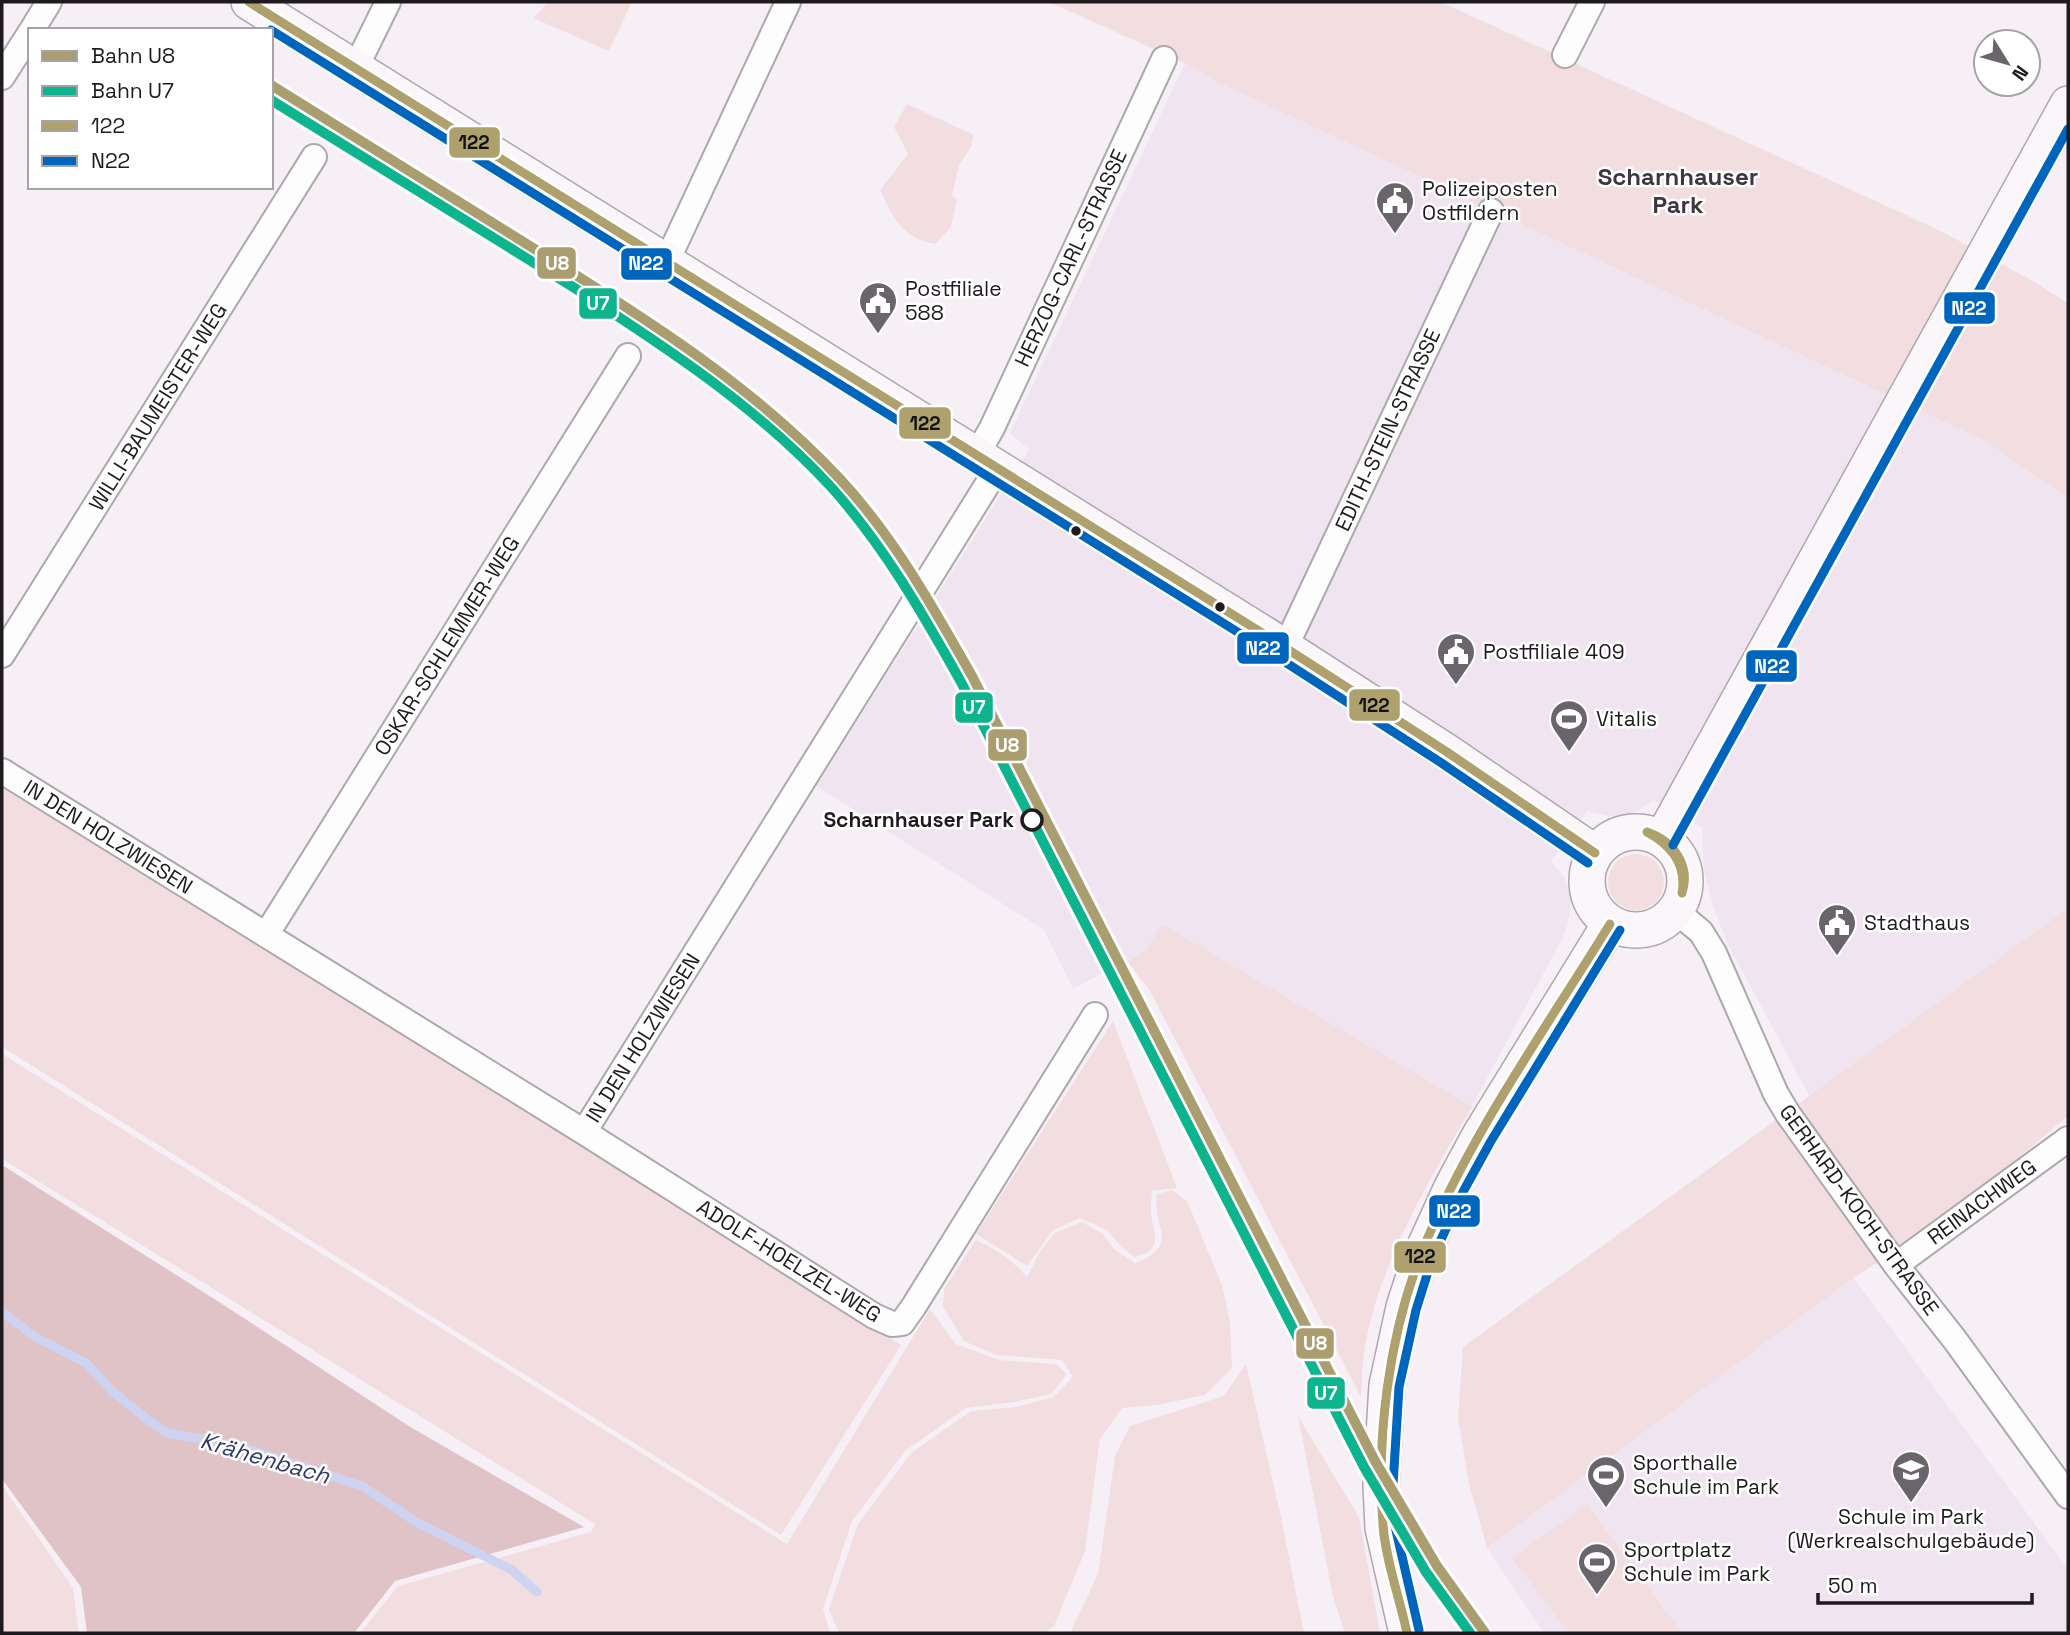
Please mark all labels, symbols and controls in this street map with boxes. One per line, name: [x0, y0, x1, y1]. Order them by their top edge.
legend: [28, 28, 273, 189]
north arrow: [1972, 28, 2042, 98]
text: Bahn U8: [91, 42, 175, 69]
text: N: [2006, 60, 2034, 86]
text: Bahn U7: [91, 77, 174, 104]
text: 122: [91, 112, 125, 139]
line badge: 122: [448, 126, 501, 159]
text: 122: [458, 130, 490, 155]
street label: HERZOG-CARL-STRASSE: [1008, 145, 1133, 371]
text: N22: [91, 147, 130, 174]
district label: Scharnhauser Park: [1598, 161, 1758, 220]
place label: Polizeiposten Ostfildern: [1422, 175, 1558, 226]
public building icon: Polizeiposten Ostfildern: [1374, 180, 1416, 235]
line badge: U8: [536, 246, 577, 280]
line badge: N22: [620, 247, 673, 281]
text: U8: [545, 251, 569, 276]
text: N22: [628, 251, 664, 276]
place label: Postfiliale 588: [905, 275, 1002, 326]
public building icon: Postfiliale 588: [857, 280, 899, 335]
line badge: U7: [578, 287, 618, 320]
text: U7: [586, 291, 610, 316]
line badge: N22: [1943, 291, 1996, 325]
text: N22: [1951, 296, 1987, 321]
street label: WILLI-BAUMEISTER-WEG: [83, 298, 233, 516]
street label: EDITH-STEIN-STRASSE: [1329, 324, 1446, 535]
line badge: 122: [898, 406, 952, 440]
text: 122: [909, 411, 941, 436]
unlabelled marker: [1069, 524, 1083, 538]
street label: OSKAR-SCHLEMMER-WEG: [368, 531, 525, 761]
unlabelled marker: [1213, 600, 1227, 614]
line badge: N22: [1236, 631, 1290, 665]
public building icon: Postfiliale 409: [1435, 631, 1477, 686]
text: N22: [1245, 636, 1281, 661]
place label: Postfiliale 409: [1483, 638, 1625, 665]
line badge: N22: [1745, 649, 1798, 683]
text: N22: [1754, 654, 1790, 679]
line badge: 122: [1348, 688, 1401, 722]
line badge: U7: [954, 691, 994, 724]
text: 122: [1358, 693, 1390, 718]
text: U7: [962, 695, 986, 720]
sports icon: Vitalis: [1548, 698, 1590, 753]
place label: Vitalis: [1596, 705, 1657, 732]
line badge: U8: [987, 728, 1028, 762]
text: U8: [995, 733, 1019, 758]
street label: IN DEN HOLZWIESEN: [18, 773, 198, 900]
place label: Scharnhauser Park: [823, 806, 1014, 833]
marker: Scharnhauser Park: [1021, 809, 1043, 831]
public building icon: Stadthaus: [1816, 902, 1858, 957]
place label: Stadthaus: [1864, 909, 1970, 936]
street label: IN DEN HOLZWIESEN: [579, 948, 706, 1128]
street label: GERHARD-KOCH-STRASSE: [1774, 1099, 1945, 1321]
street label: REINACHWEG: [1922, 1153, 2042, 1250]
street label: ADOLF-HOELZEL-WEG: [692, 1193, 886, 1328]
line badge: N22: [1428, 1194, 1481, 1228]
text: N22: [1436, 1199, 1472, 1224]
line badge: 122: [1393, 1240, 1447, 1274]
text: 122: [1404, 1244, 1436, 1269]
line badge: U8: [1295, 1327, 1335, 1360]
text: U8: [1303, 1331, 1327, 1356]
line badge: U7: [1306, 1376, 1346, 1410]
text: U7: [1314, 1381, 1338, 1406]
water label: Krähenbach: [197, 1425, 334, 1491]
place label: Sporthalle Schule im Park: [1633, 1449, 1779, 1500]
school or university icon: Schule im Park (Werkrealschulgebäude): [1890, 1449, 1932, 1504]
sports icon: Sporthalle Schule im Park: [1585, 1454, 1627, 1509]
place label: Schule im Park (Werkrealschulgebäude): [1788, 1503, 2034, 1554]
place label: Sportplatz Schule im Park: [1624, 1536, 1770, 1587]
sports icon: Sportplatz Schule im Park: [1576, 1541, 1618, 1596]
scale bar: [1818, 1562, 2032, 1606]
text: 50 m: [1828, 1572, 1878, 1599]

